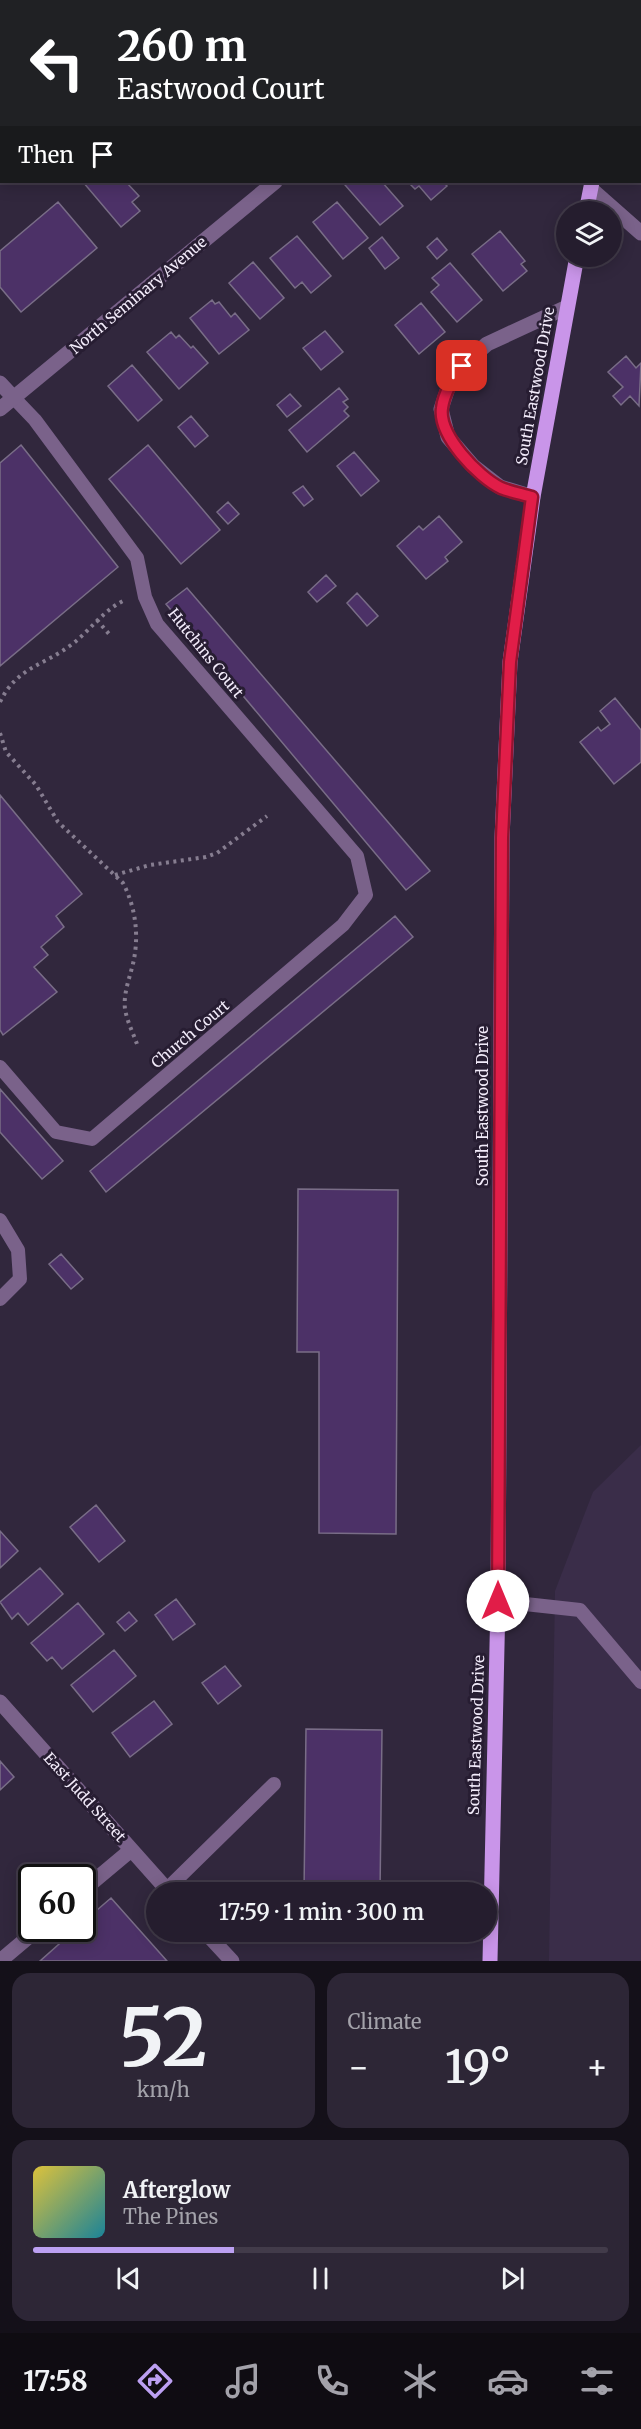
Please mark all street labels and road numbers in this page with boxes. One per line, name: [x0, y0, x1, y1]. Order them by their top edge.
street label: North Seminary Avenue: [66, 232, 210, 358]
street label: South Eastwood Drive: [512, 305, 558, 467]
street label: Hutchins Court: [164, 604, 248, 702]
street label: Church Court: [147, 996, 233, 1072]
street label: South Eastwood Drive: [473, 1026, 492, 1186]
street label: South Eastwood Drive: [464, 1654, 488, 1815]
street label: East Judd Street: [40, 1748, 130, 1846]

